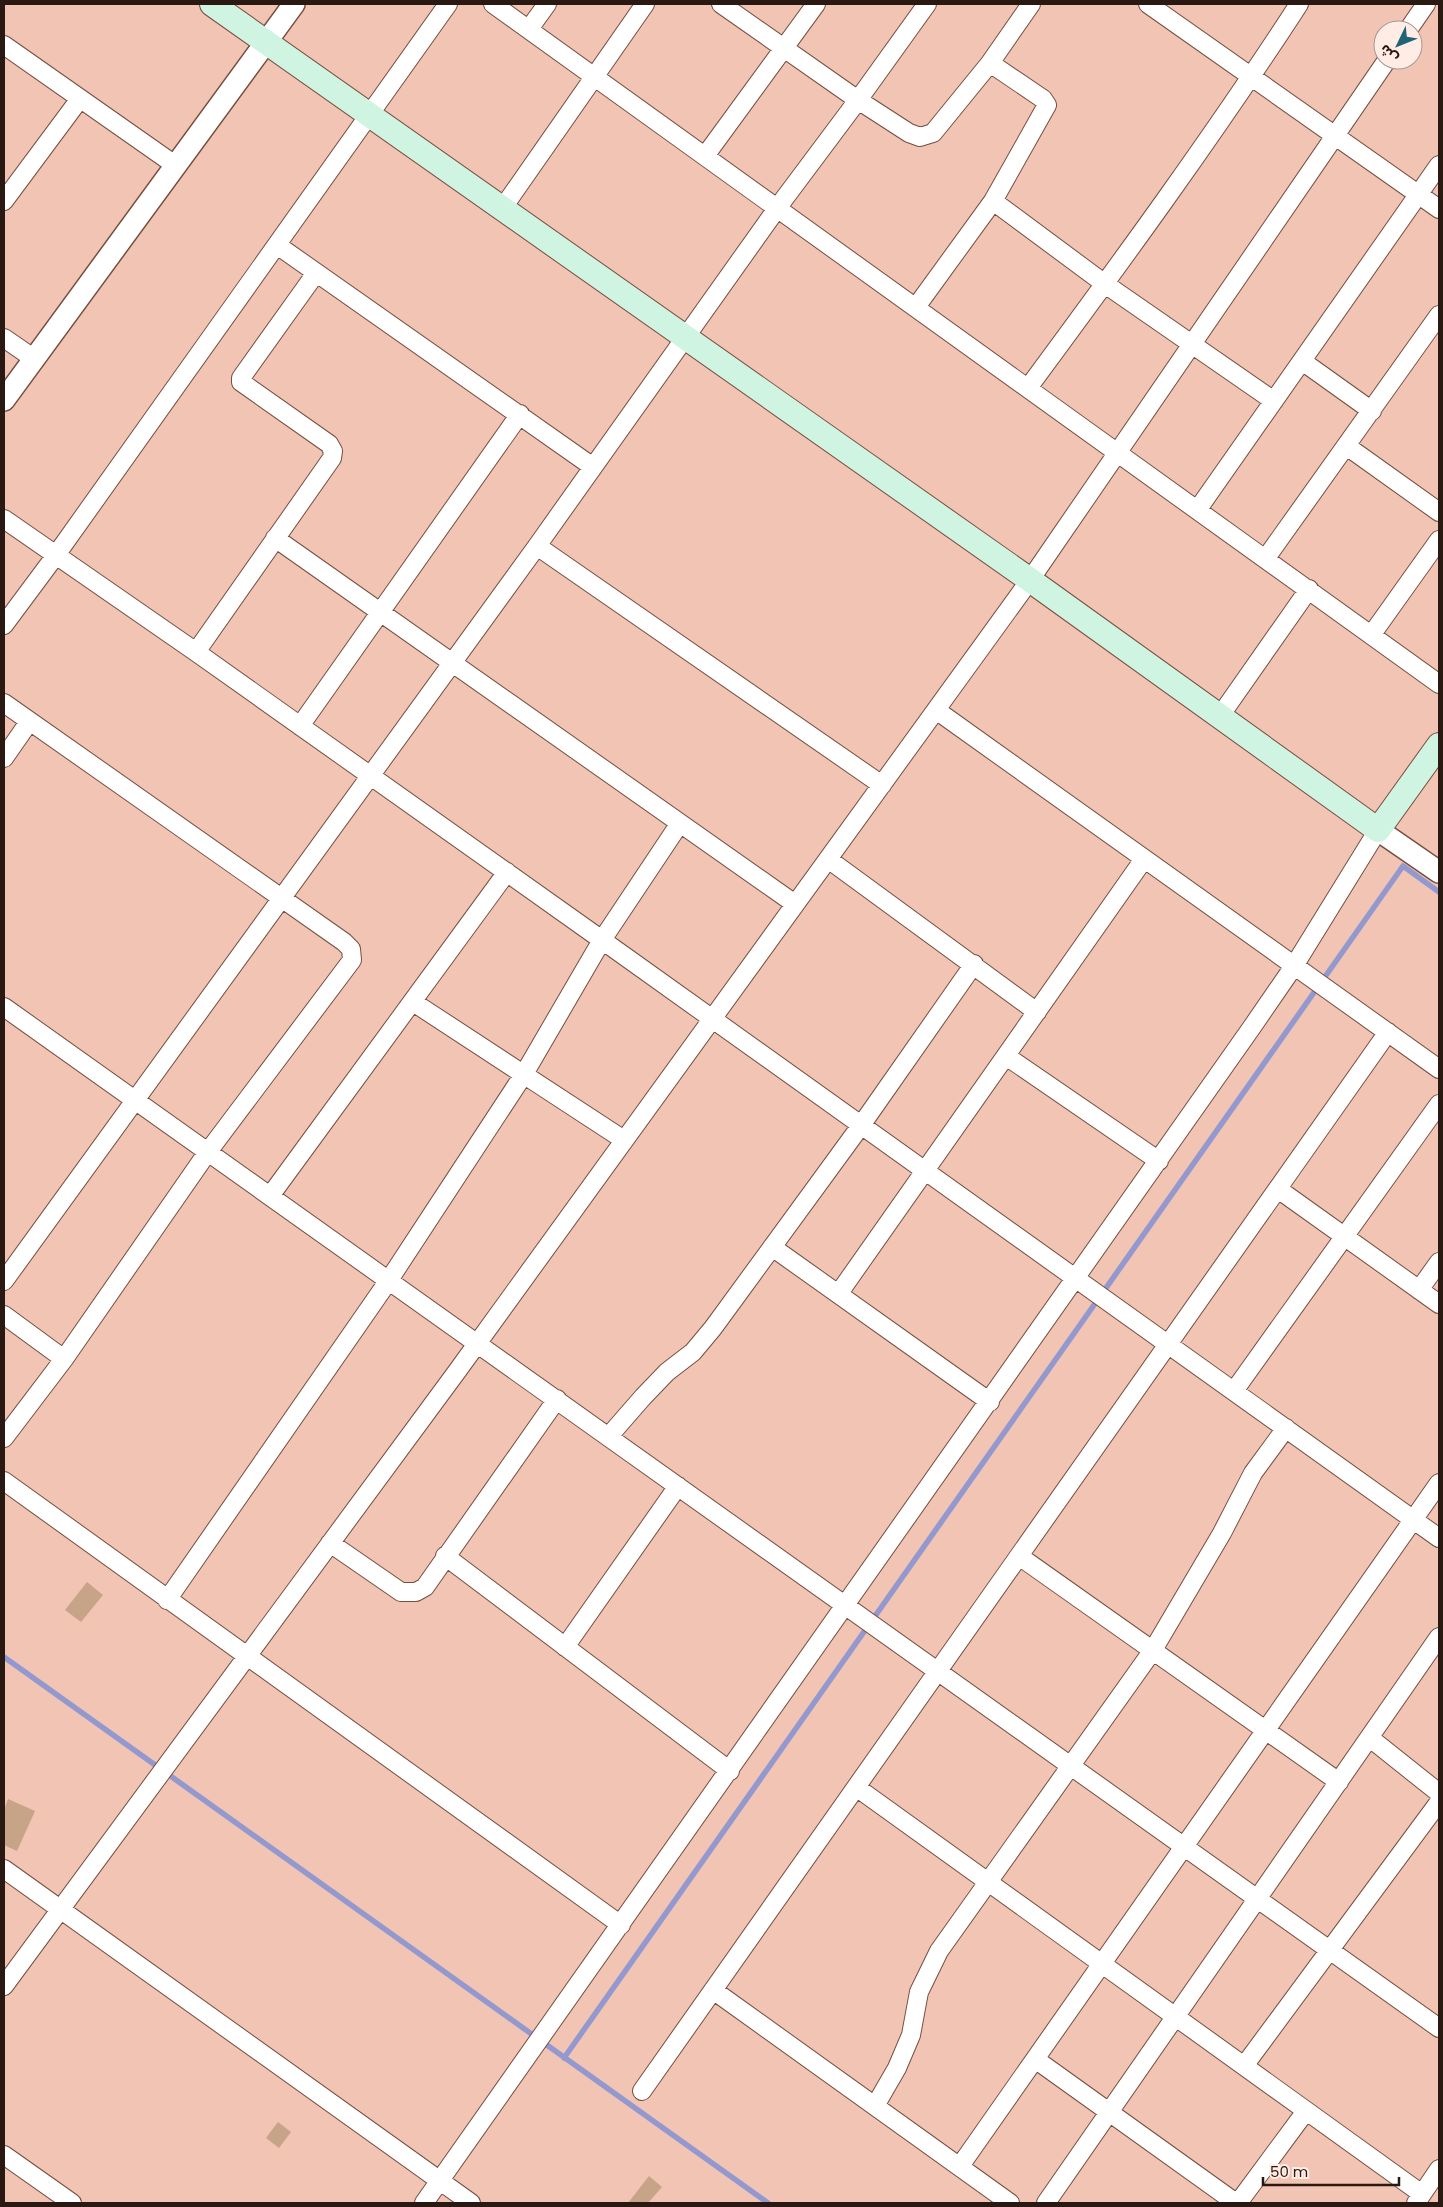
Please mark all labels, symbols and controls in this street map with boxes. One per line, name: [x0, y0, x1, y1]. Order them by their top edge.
north arrow: [1373, 20, 1423, 70]
text: ش: [1375, 40, 1402, 68]
scale bar: [1263, 2154, 1399, 2186]
text: 50 m: [1270, 2161, 1308, 2182]

